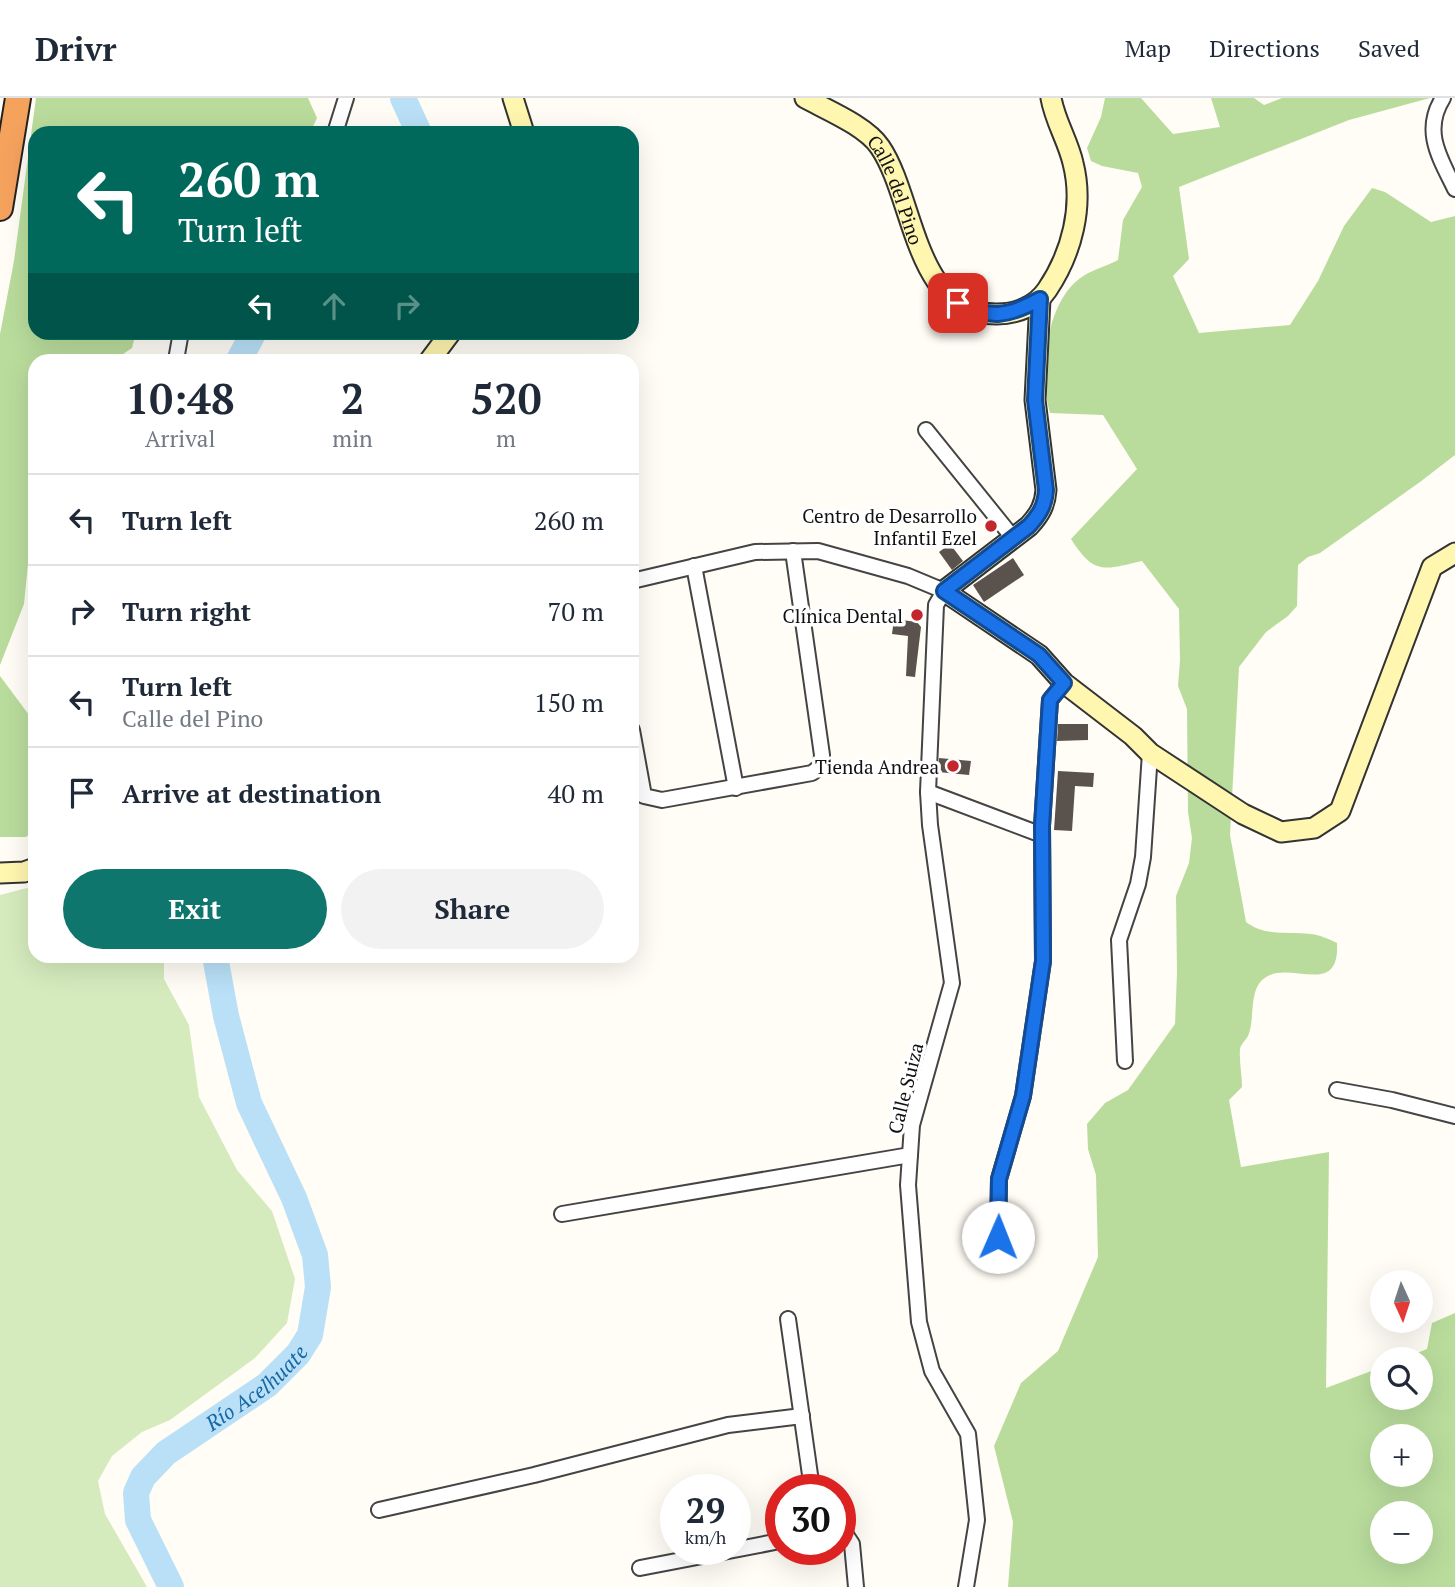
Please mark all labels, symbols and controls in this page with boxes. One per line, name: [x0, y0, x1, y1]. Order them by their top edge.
text: Drivr: [35, 27, 116, 70]
text: Map: [1125, 32, 1171, 64]
text: Directions: [1209, 32, 1320, 64]
text: Saved: [1358, 32, 1420, 64]
street label: Calle del Pino: [863, 129, 930, 248]
text: 260 m: [178, 146, 320, 211]
icon: left: [63, 154, 154, 245]
text: Turn left: [178, 209, 302, 251]
pin: [928, 273, 988, 333]
icon: arrive: [939, 284, 977, 322]
icon: left: [242, 287, 280, 325]
icon: ahead: [315, 287, 353, 325]
icon: right: [388, 287, 426, 325]
text: 10:48: [126, 370, 235, 426]
text: 2: [341, 370, 364, 426]
text: 520: [470, 370, 541, 426]
text: Arrival: [145, 423, 215, 454]
text: min: [332, 423, 373, 454]
text: m: [496, 423, 516, 454]
icon: left: [63, 501, 101, 539]
text: Turn left: [122, 503, 232, 537]
text: 260 m: [534, 503, 604, 537]
place label: Centro de Desarrollo Infantil Ezel: [802, 503, 977, 550]
marker: Centro de Desarrollo Infantil Ezel: [983, 518, 999, 534]
icon: right: [63, 592, 101, 630]
text: Turn right: [122, 594, 251, 628]
text: 70 m: [548, 594, 604, 628]
place label: Clínica Dental: [783, 603, 903, 628]
marker: Clínica Dental: [909, 607, 925, 623]
text: Turn left: [122, 669, 232, 703]
icon: left: [63, 683, 101, 721]
text: 150 m: [534, 685, 604, 719]
text: Calle del Pino: [122, 703, 263, 734]
place label: Tienda Andrea: [815, 754, 939, 779]
marker: Tienda Andrea: [945, 758, 961, 774]
icon: arrive: [63, 774, 101, 812]
text: Arrive at destination: [122, 776, 381, 810]
text: 40 m: [548, 776, 604, 810]
button: Exit: [63, 869, 327, 949]
button: Share: [341, 869, 604, 949]
street label: Calle Suiza: [882, 1039, 928, 1136]
position arrow: [961, 1200, 1035, 1274]
north arrow: [1370, 1270, 1433, 1334]
map controls: [1370, 1270, 1433, 1564]
water label: Río Acelhuate: [199, 1340, 314, 1437]
button: search: [1370, 1347, 1433, 1410]
button: +: [1370, 1424, 1433, 1487]
speed limit sign: 30: [765, 1474, 856, 1565]
text: 29: [686, 1487, 725, 1533]
button: −: [1370, 1501, 1433, 1564]
text: km/h: [685, 1525, 726, 1549]

